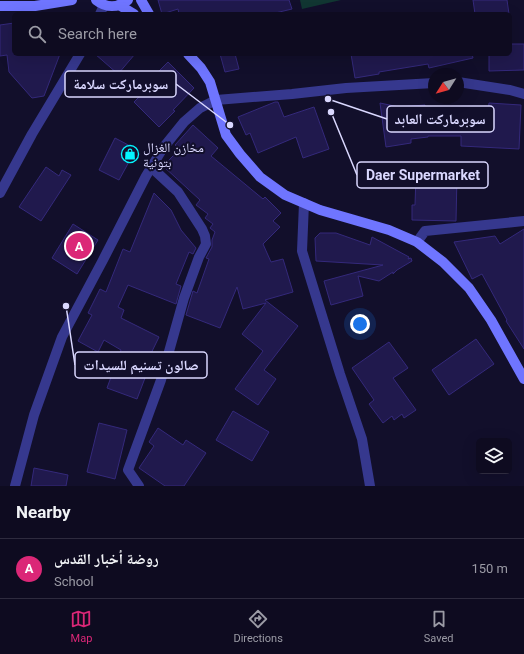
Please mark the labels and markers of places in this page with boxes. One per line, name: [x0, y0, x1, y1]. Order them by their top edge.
callout: سوبرماركت سلامة: [65, 71, 176, 97]
callout: سوبرماركت العابد: [387, 106, 494, 132]
place label: مخازن الغزال بتونية: [143, 140, 204, 171]
shop icon: مخازن الغزال بتونية: [120, 144, 140, 164]
callout: Daer Supermarket: [357, 162, 488, 188]
pin: A: [66, 231, 92, 261]
callout: صالون تسنيم للسيدات: [75, 352, 207, 378]

